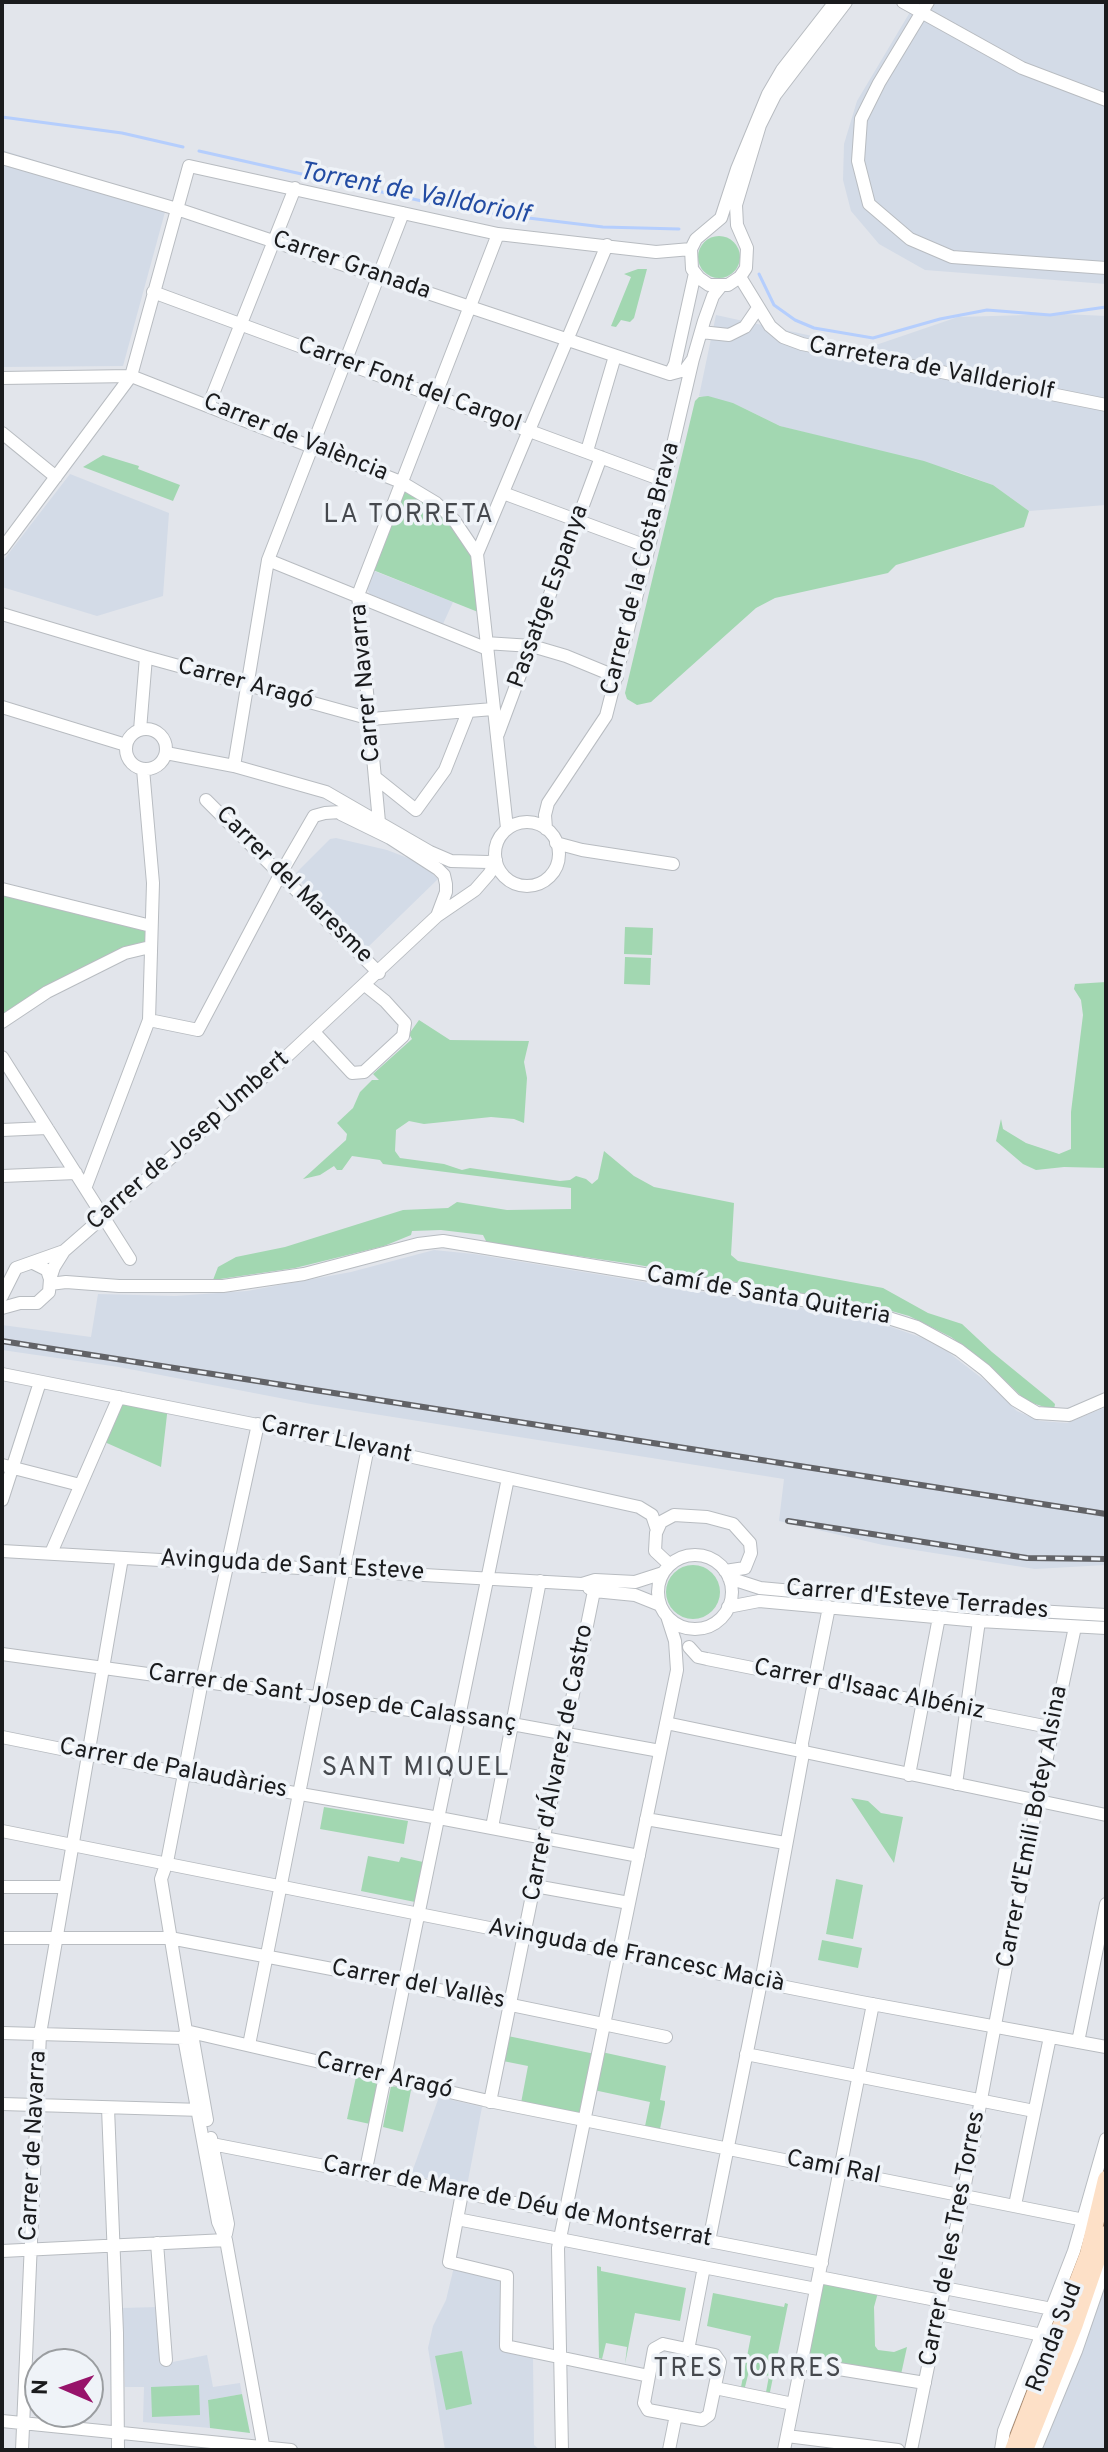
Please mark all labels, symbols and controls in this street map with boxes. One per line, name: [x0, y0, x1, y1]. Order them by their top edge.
water label: Torrent de Valldoriolf: [296, 157, 532, 233]
street label: Carrer Granada: [268, 226, 434, 308]
street label: Carrer Font del Cargol: [293, 332, 525, 440]
street label: Carretera de Vallderiolf: [806, 332, 1056, 408]
street label: Carrer de València: [198, 389, 392, 489]
street label: Carrer de la Costa Brava: [597, 440, 687, 698]
district label: LA TORRETA: [323, 501, 495, 533]
street label: Passatge Espanya: [503, 501, 597, 693]
street label: Carrer Navarra: [346, 603, 388, 763]
street label: Carrer Aragó: [174, 653, 316, 717]
street label: Carrer del Maresme: [208, 801, 378, 971]
street label: Carrer de Josep Umbert: [82, 1046, 296, 1238]
street label: Camí de Santa Quiteria: [644, 1261, 892, 1333]
street label: Carrer Llevant: [258, 1411, 414, 1471]
street label: Avinguda de Sant Esteve: [159, 1546, 425, 1588]
street label: Carrer d'Esteve Terrades: [784, 1575, 1050, 1627]
street label: Carrer d'Álvarez de Castro: [519, 1622, 601, 1904]
street label: Carrer d'Isaac Albéniz: [751, 1654, 987, 1728]
street label: Carrer de Sant Josep de Calassanç: [146, 1660, 518, 1740]
street label: Carrer d'Emili Botey Alsina: [993, 1683, 1075, 1971]
street label: Carrer de Palaudàries: [56, 1734, 290, 1806]
district label: SANT MIQUEL: [322, 1754, 510, 1786]
street label: Avinguda de Francesc Macià: [485, 1914, 787, 2000]
street label: Carrer del Vallès: [329, 1955, 507, 2017]
street label: Carrer Aragó: [313, 2047, 455, 2107]
street label: Carrer de Navarra: [16, 2050, 54, 2242]
street label: Carrer de les Tres Torres: [915, 2109, 993, 2369]
street label: Camí Ral: [784, 2146, 882, 2192]
street label: Carrer de Mare de Déu de Montserrat: [320, 2151, 714, 2255]
street label: Ronda Sud: [1022, 2279, 1090, 2397]
north arrow: [24, 2348, 104, 2428]
district label: TRES TORRES: [653, 2355, 843, 2387]
text: N: [28, 2379, 55, 2396]

